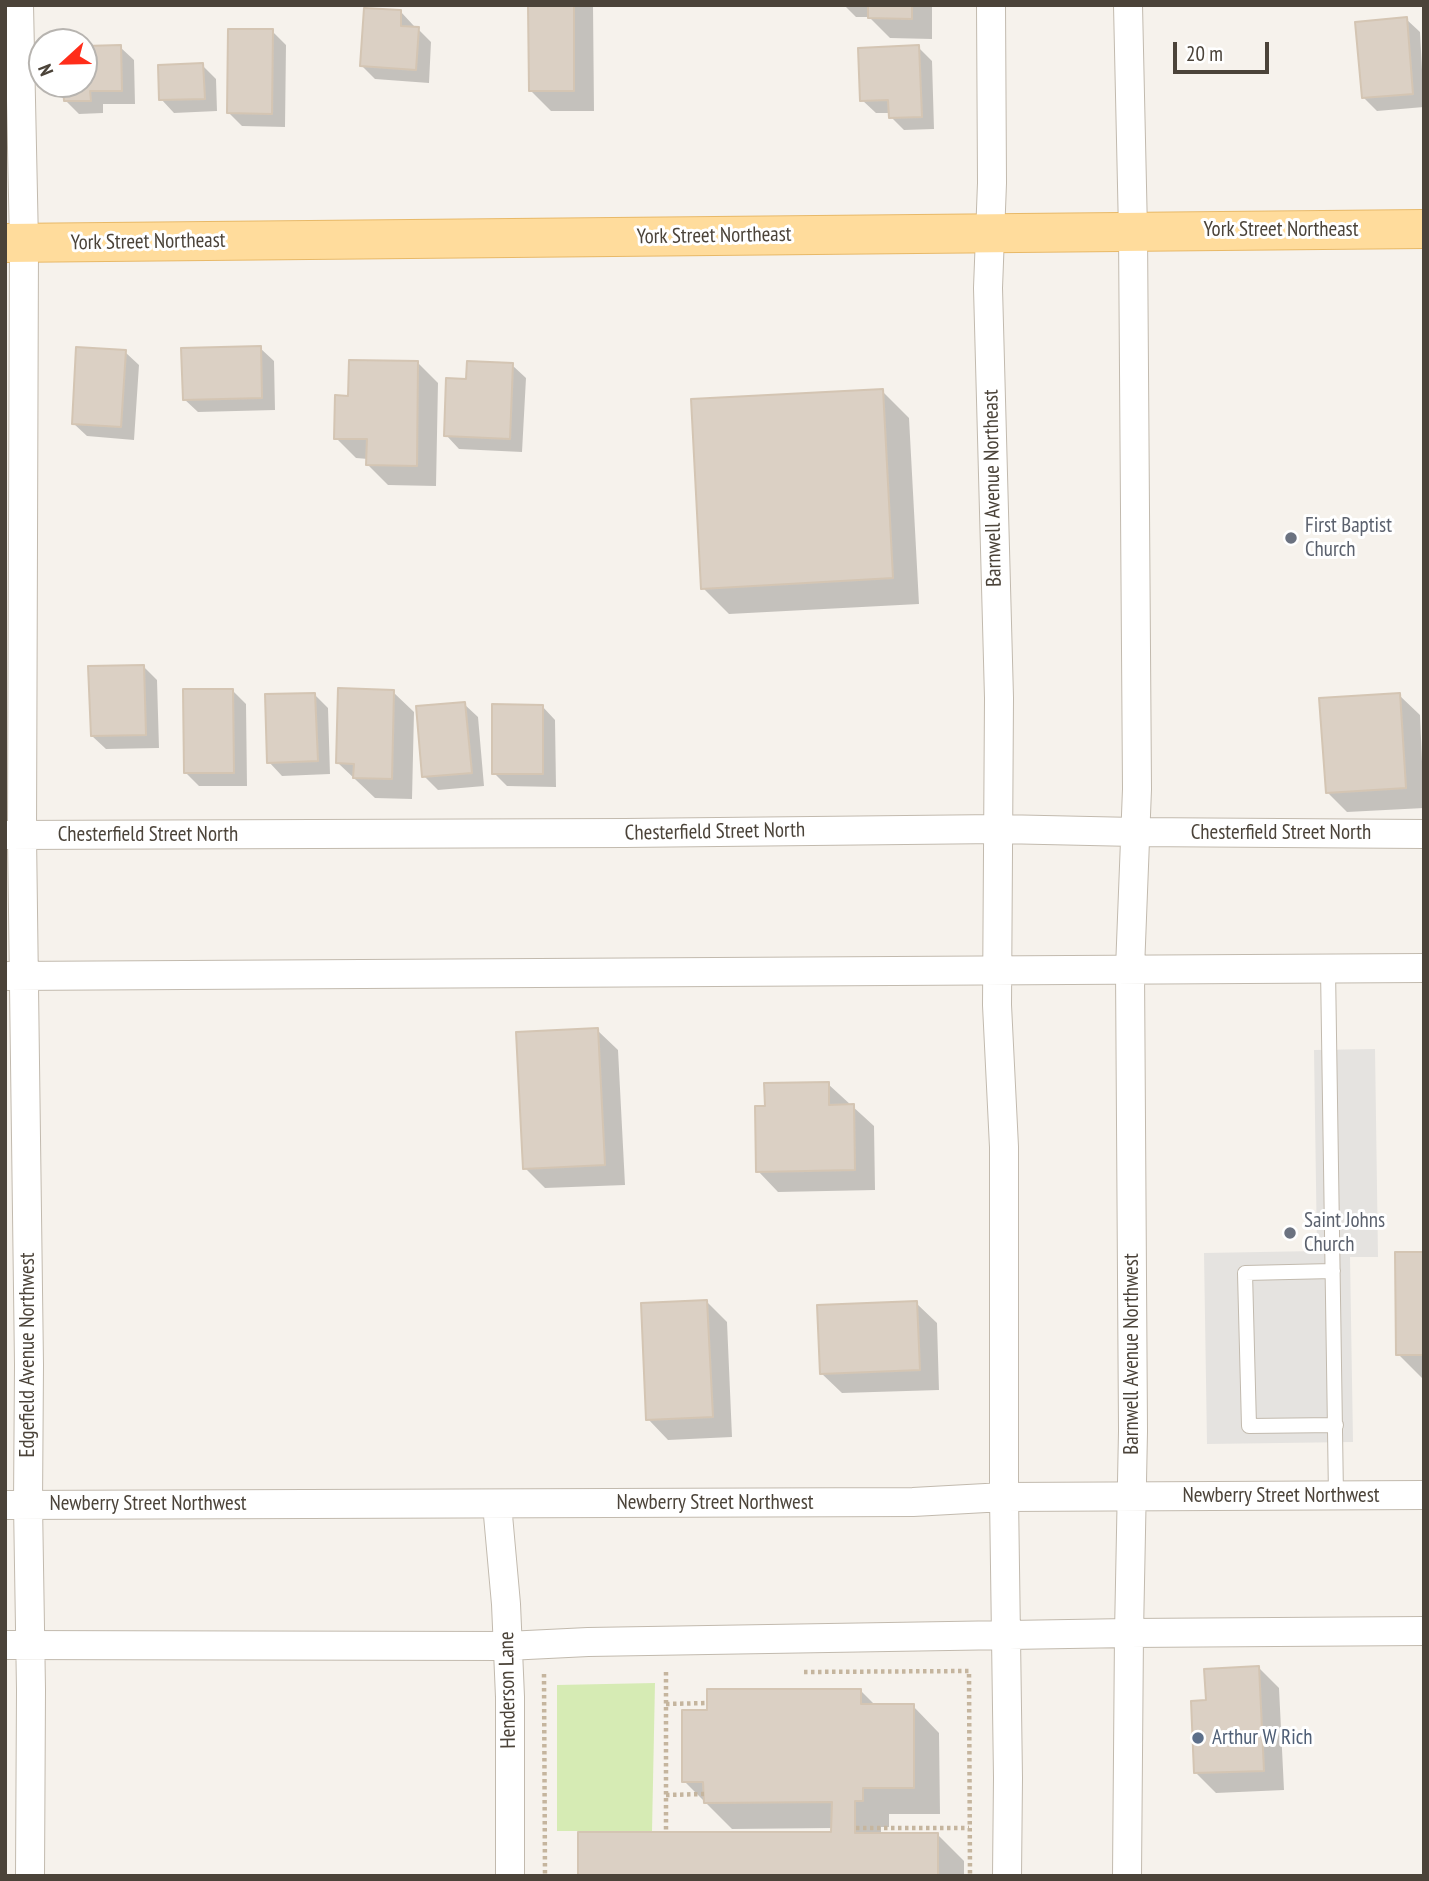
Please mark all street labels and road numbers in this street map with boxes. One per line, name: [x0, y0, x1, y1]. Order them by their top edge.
street label: York Street Northeast: [1204, 217, 1358, 243]
street label: York Street Northeast: [636, 222, 792, 250]
street label: York Street Northeast: [70, 228, 226, 256]
street label: Barnwell Avenue Northeast: [979, 389, 1007, 587]
street label: Chesterfield Street North: [625, 818, 805, 846]
street label: Chesterfield Street North: [1191, 820, 1371, 846]
street label: Chesterfield Street North: [58, 822, 238, 848]
street label: Edgefield Avenue Northwest: [15, 1252, 41, 1458]
street label: Barnwell Avenue Northwest: [1119, 1253, 1145, 1455]
street label: Newberry Street Northwest: [1182, 1483, 1380, 1509]
street label: Newberry Street Northwest: [616, 1490, 814, 1516]
street label: Newberry Street Northwest: [49, 1491, 247, 1517]
street label: Henderson Lane: [494, 1631, 522, 1749]

